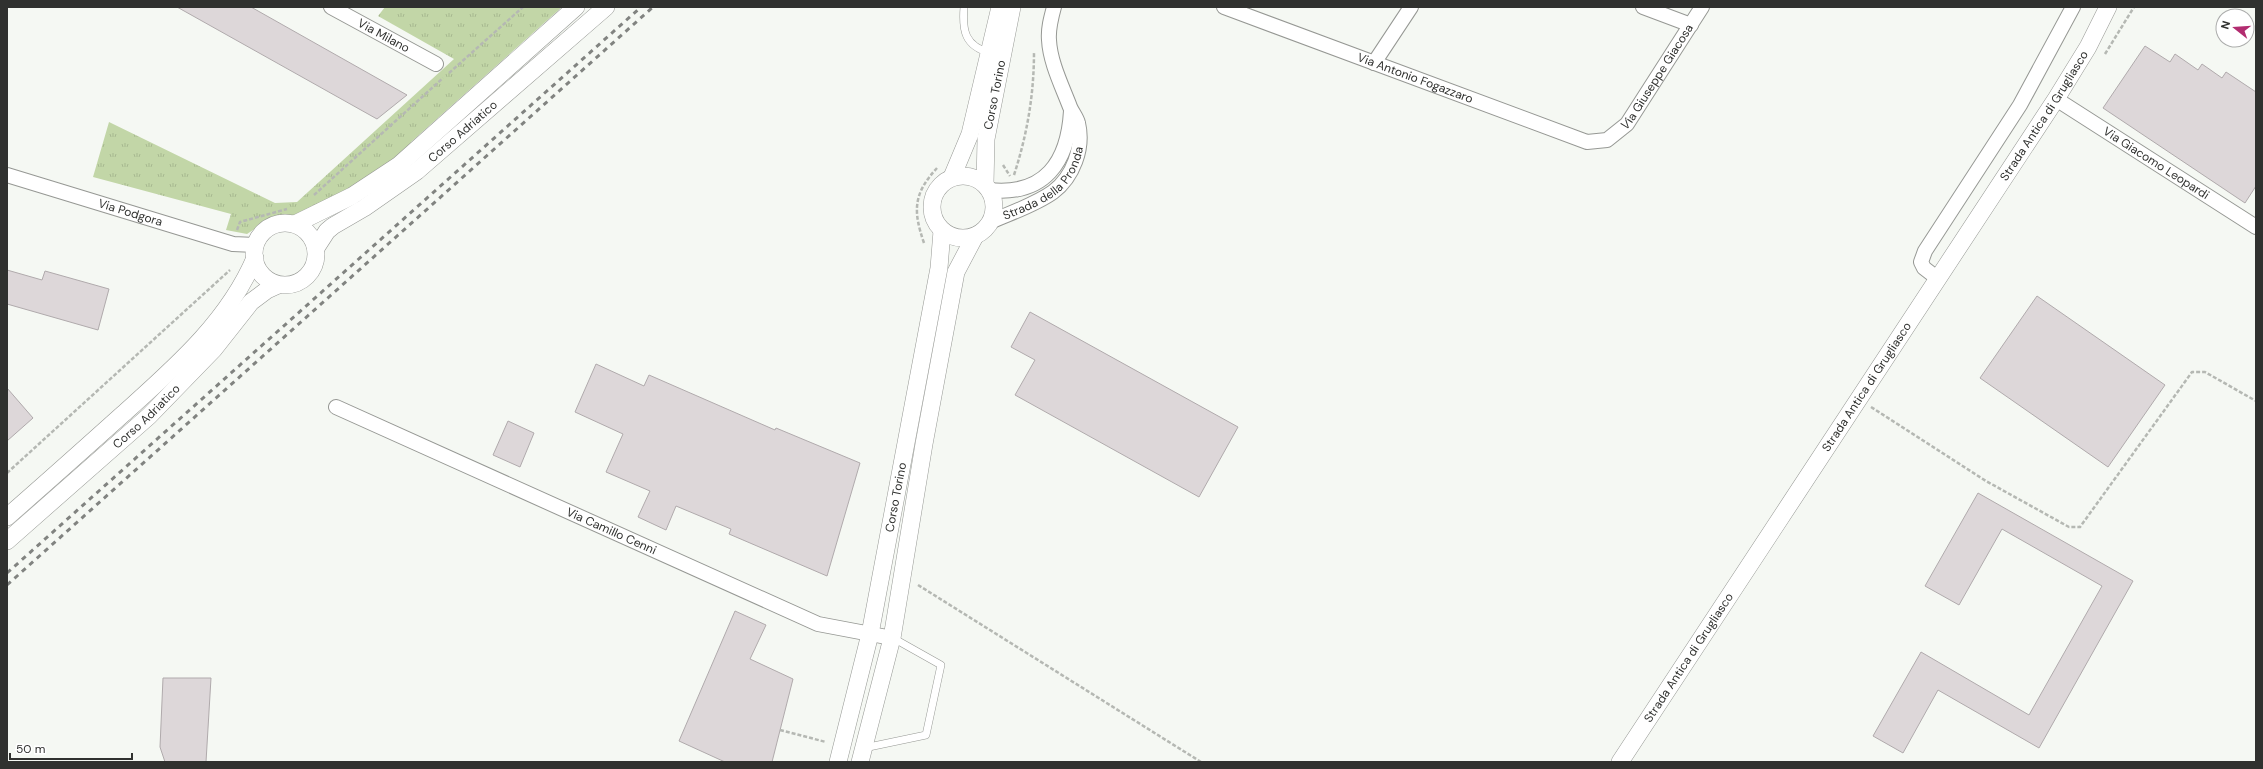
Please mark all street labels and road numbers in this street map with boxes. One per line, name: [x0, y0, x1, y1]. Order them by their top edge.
street label: Via Milano: [355, 15, 413, 56]
street label: Via Giuseppe Giacosa: [1618, 21, 1697, 134]
street label: Strada Antica di Grugliasco: [1996, 48, 2092, 184]
street label: Via Antonio Fogazzaro: [1355, 49, 1475, 107]
street label: Corso Torino: [980, 59, 1009, 131]
street label: Corso Adriatico: [425, 97, 501, 166]
street label: Via Giacomo Leopardi: [2100, 123, 2212, 203]
street label: Strada della Pronda: [1000, 145, 1087, 224]
street label: Via Podgora: [96, 195, 165, 230]
street label: Strada Antica di Grugliasco: [1818, 319, 1915, 455]
street label: Corso Adriatico: [109, 381, 184, 452]
street label: Corso Torino: [881, 461, 910, 534]
street label: Via Camillo Cenni: [564, 504, 659, 558]
street label: Strada Antica di Grugliasco: [1640, 590, 1737, 725]

